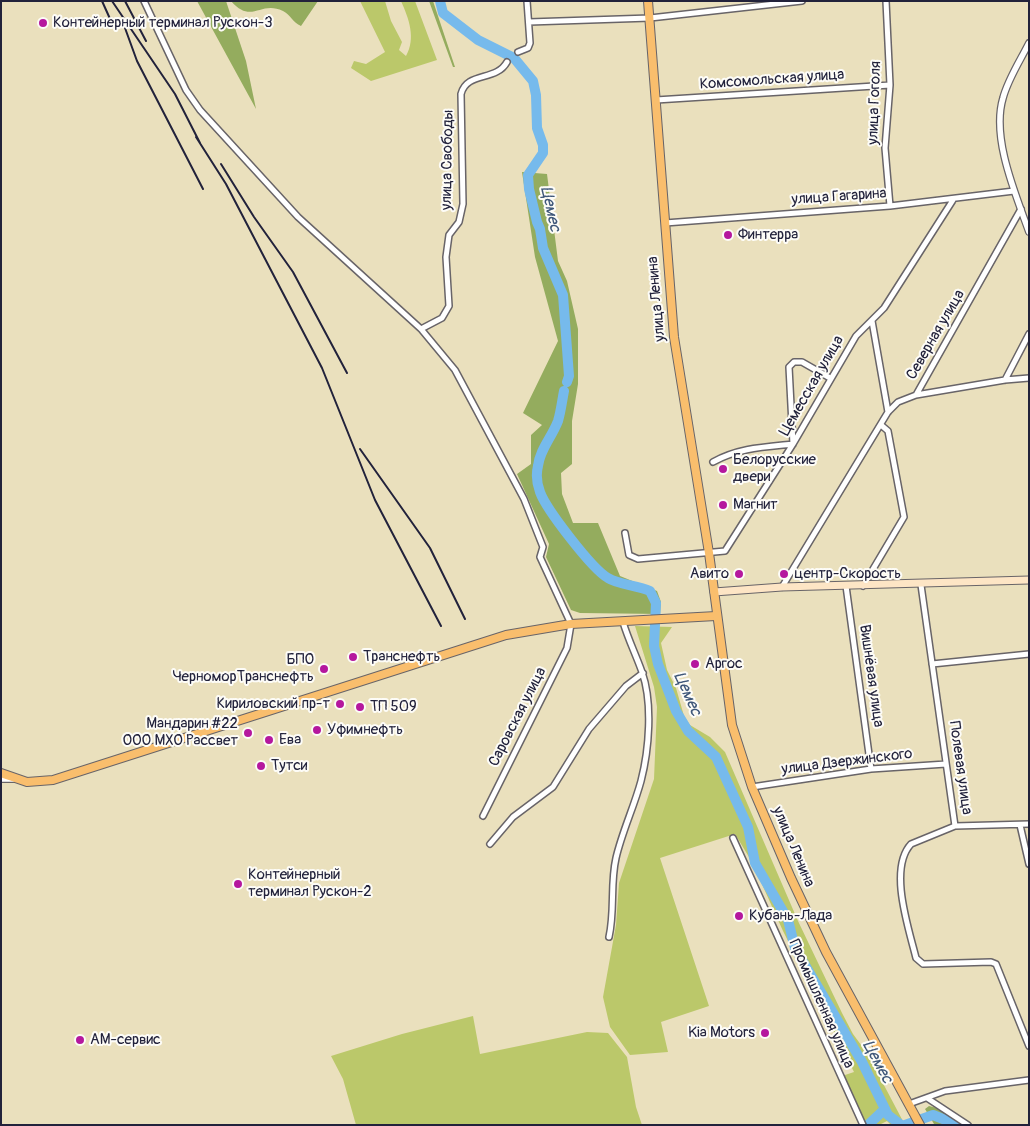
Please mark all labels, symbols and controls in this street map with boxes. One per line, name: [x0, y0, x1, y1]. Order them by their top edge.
place label: Контейнерный терминал Рускон-3: [53, 14, 272, 32]
marker: Контейнерный терминал Рускон-3: [37, 17, 49, 29]
street label: улица Гоголя: [865, 61, 885, 145]
street label: Комсомольская улица: [699, 66, 845, 94]
street label: улица Свободы: [438, 110, 458, 210]
water label: Цемес: [536, 185, 564, 233]
street label: улица Гагарина: [791, 185, 887, 209]
place label: Финтерра: [738, 226, 798, 244]
marker: Финтерра: [722, 229, 734, 241]
street label: улица Ленина: [644, 256, 670, 342]
street label: Северная улица: [903, 287, 969, 383]
street label: Цемесская улица: [776, 333, 848, 439]
place label: Белорусские двери: [733, 451, 816, 486]
marker: Белорусские двери: [717, 463, 729, 475]
place label: Магнит: [733, 496, 778, 514]
marker: Магнит: [717, 499, 729, 511]
place label: Авито: [690, 565, 729, 583]
place label: центр-Скорость: [794, 565, 901, 583]
marker: Авито: [733, 568, 745, 580]
marker: центр-Скорость: [778, 568, 790, 580]
street label: Вишнёвая улица: [855, 624, 887, 728]
place label: Транснефть: [363, 648, 440, 666]
place label: БПО ЧерноморТранснефть: [173, 651, 314, 686]
marker: Транснефть: [347, 651, 359, 663]
place label: Аргос: [705, 655, 743, 673]
marker: Аргос: [689, 658, 701, 670]
marker: БПО ЧерноморТранснефть: [318, 663, 330, 675]
street label: Саровская улица: [485, 664, 551, 770]
water label: Цемес: [669, 669, 705, 719]
place label: Кириловский пр-т: [217, 695, 330, 713]
marker: Кириловский пр-т: [334, 698, 346, 710]
place label: ТП 509: [370, 698, 417, 716]
marker: ТП 509: [354, 701, 366, 713]
place label: Мандарин #22 ООО МХО Рассвет: [123, 715, 238, 750]
street label: Полевая улица: [945, 720, 975, 816]
place label: Уфимнефть: [327, 721, 403, 739]
marker: Уфимнефть: [311, 724, 323, 736]
marker: Мандарин #22 ООО МХО Рассвет: [242, 727, 254, 739]
place label: Ева: [279, 731, 301, 749]
marker: Ева: [263, 734, 275, 746]
street label: улица Дзержинского: [781, 745, 913, 779]
place label: Тутси: [271, 757, 308, 775]
marker: Тутси: [255, 760, 267, 772]
street label: улица Ленина: [768, 804, 818, 890]
place label: Контейнерный терминал Рускон-2: [248, 866, 372, 901]
marker: Контейнерный терминал Рускон-2: [232, 878, 244, 890]
place label: Кубань-Лада: [749, 907, 832, 925]
marker: Кубань-Лада: [733, 910, 745, 922]
street label: Промышленная улица: [784, 937, 858, 1071]
place label: Kia Motors: [688, 1024, 755, 1042]
marker: Kia Motors: [759, 1027, 771, 1039]
place label: АМ-сервис: [90, 1031, 161, 1049]
marker: АМ-сервис: [74, 1034, 86, 1046]
water label: Цемес: [858, 1037, 896, 1087]

